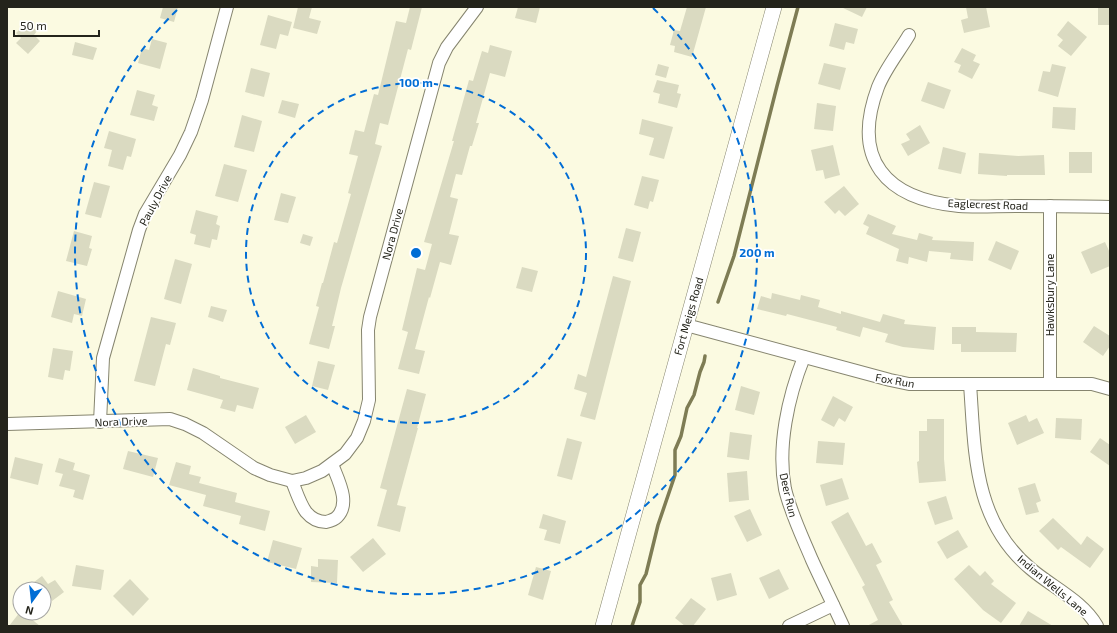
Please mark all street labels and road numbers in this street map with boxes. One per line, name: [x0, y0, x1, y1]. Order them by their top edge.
street label: Pauly Drive: [136, 172, 174, 228]
street label: Eaglecrest Road: [947, 196, 1029, 212]
street label: Nora Drive: [379, 207, 405, 261]
street label: Hawksbury Lane: [1043, 254, 1056, 336]
street label: Fort Meigs Road: [671, 275, 705, 357]
street label: Fox Run: [874, 370, 916, 390]
street label: Nora Drive: [94, 414, 148, 428]
street label: Deer Run: [778, 472, 800, 518]
street label: Indian Wells Lane: [1015, 552, 1091, 618]

